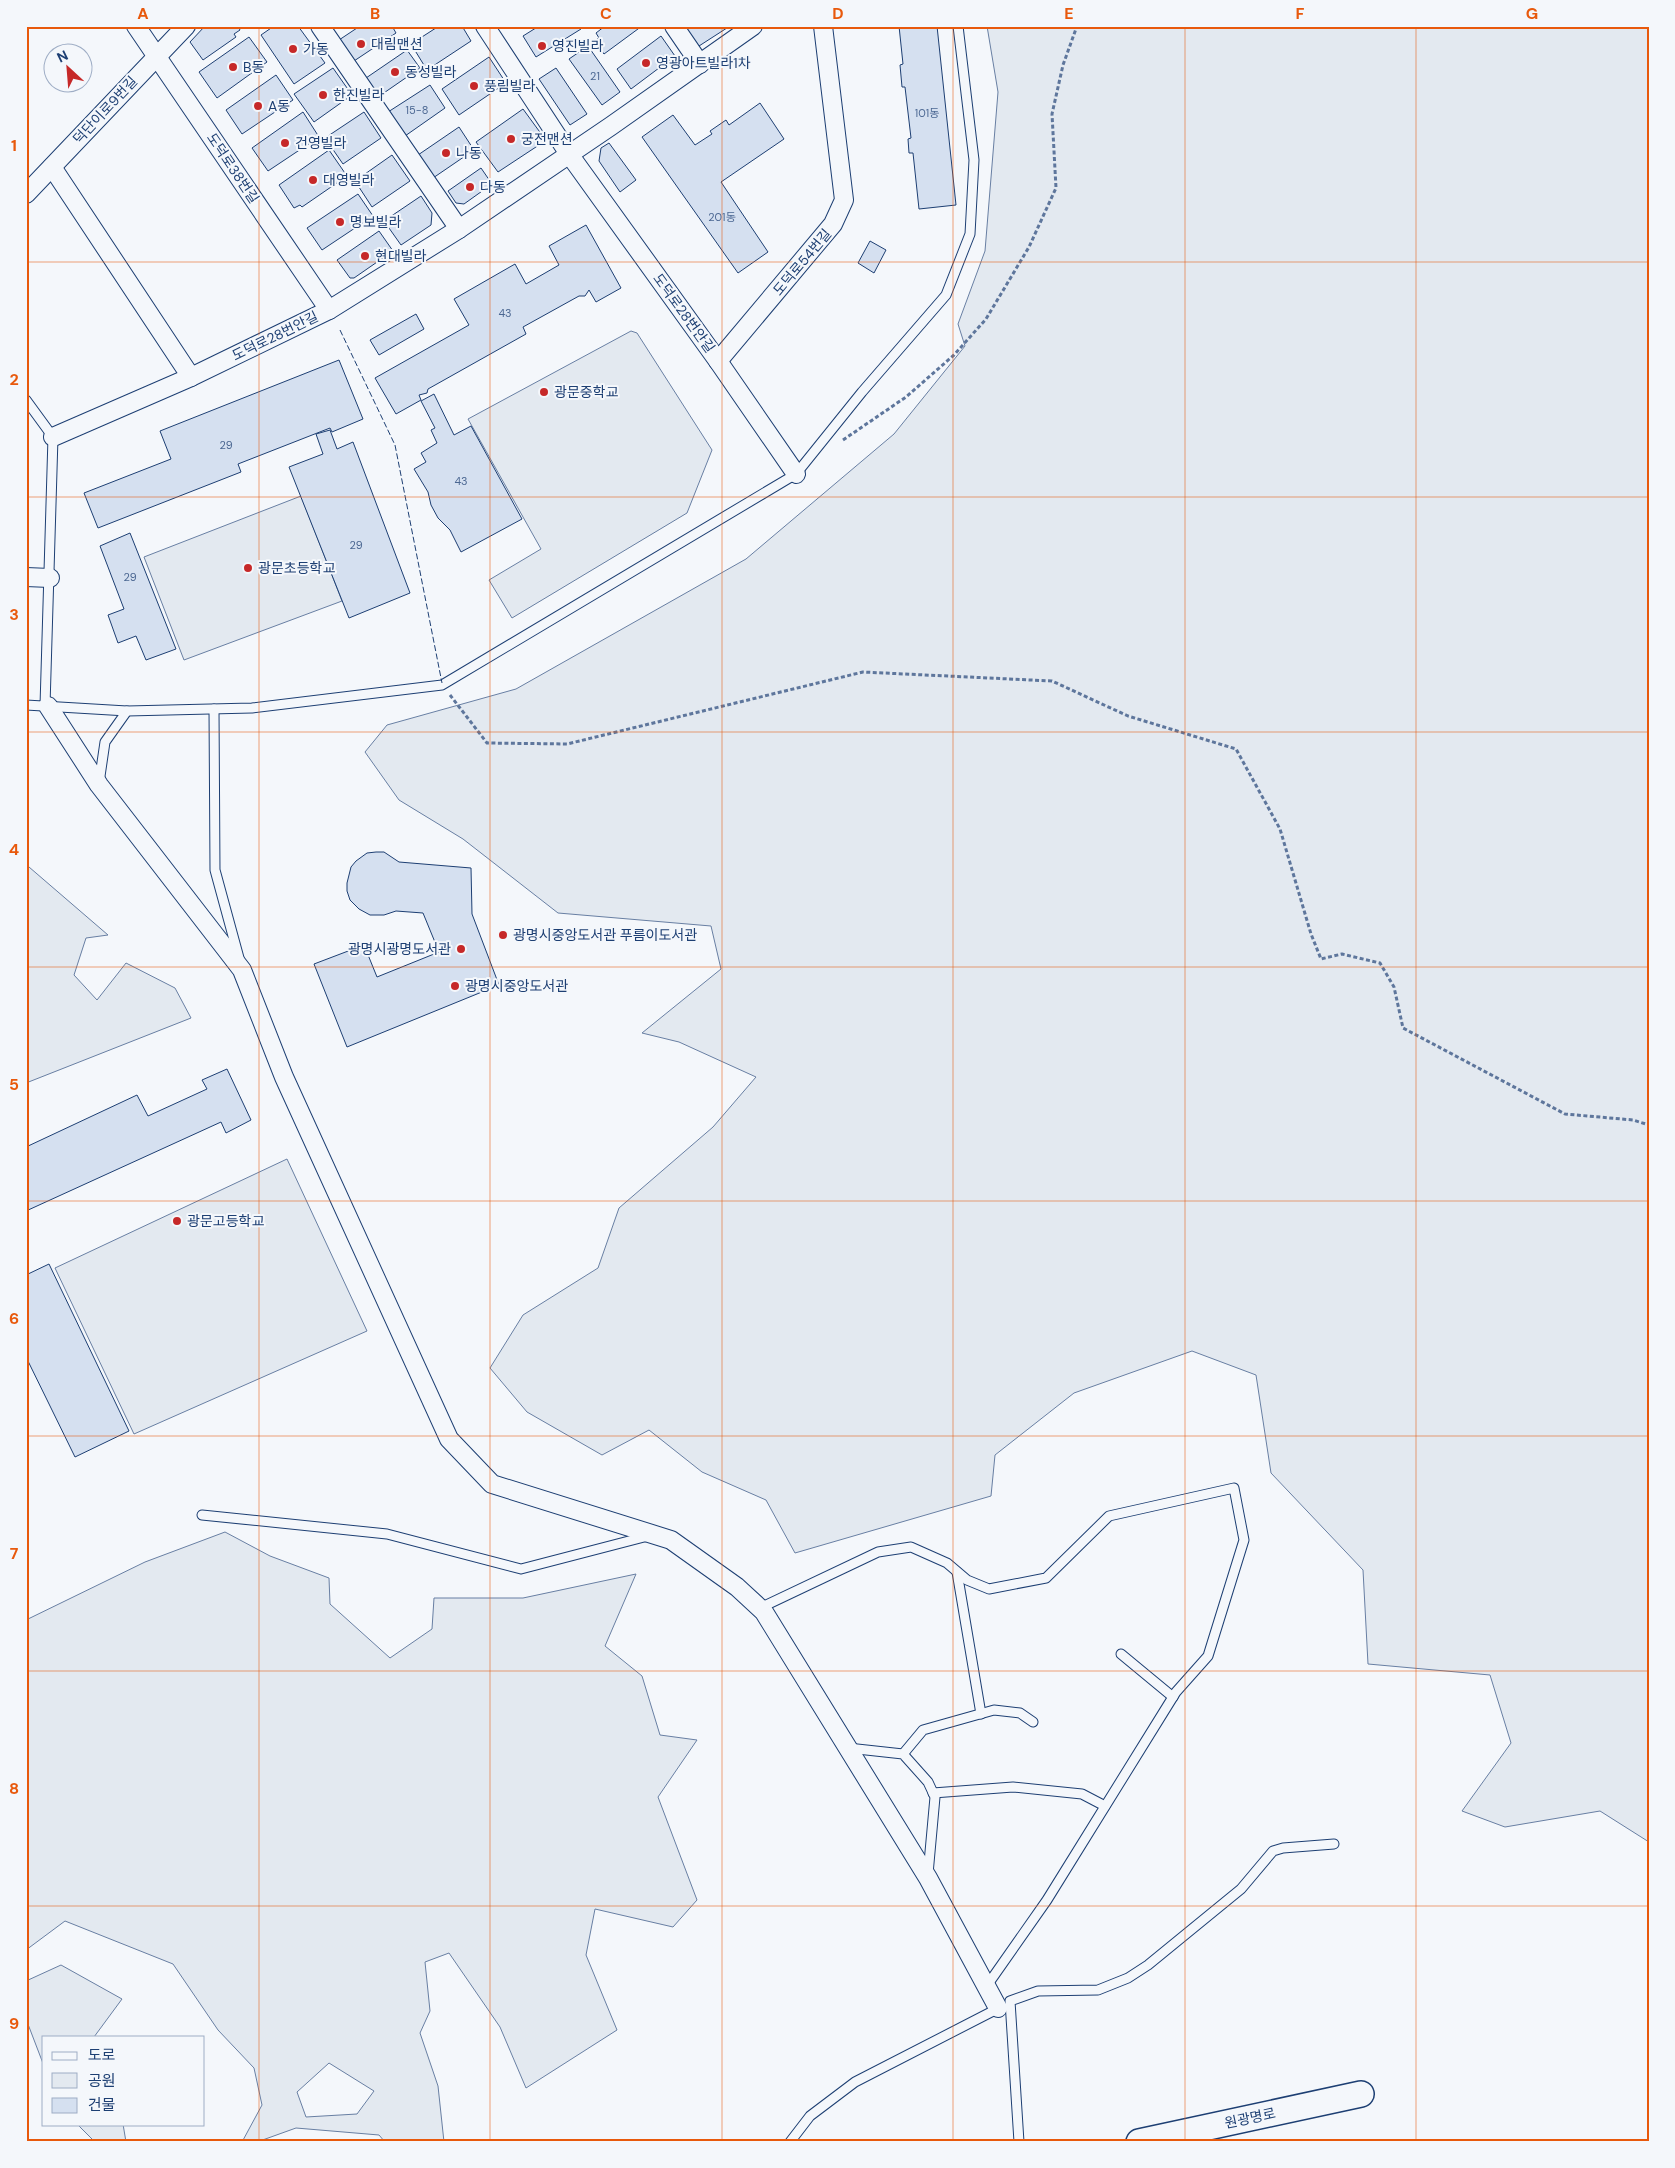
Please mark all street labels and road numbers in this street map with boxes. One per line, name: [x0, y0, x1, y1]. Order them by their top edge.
street label: 덕단이로9번길: [69, 72, 141, 148]
street label: 도덕로38번길: [203, 129, 263, 207]
street label: 도덕로54번길: [769, 225, 835, 299]
street label: 도덕로28번안길: [649, 270, 719, 356]
street label: 도덕로28번안길: [229, 307, 321, 365]
street label: 원광명로: [1223, 2104, 1277, 2132]

